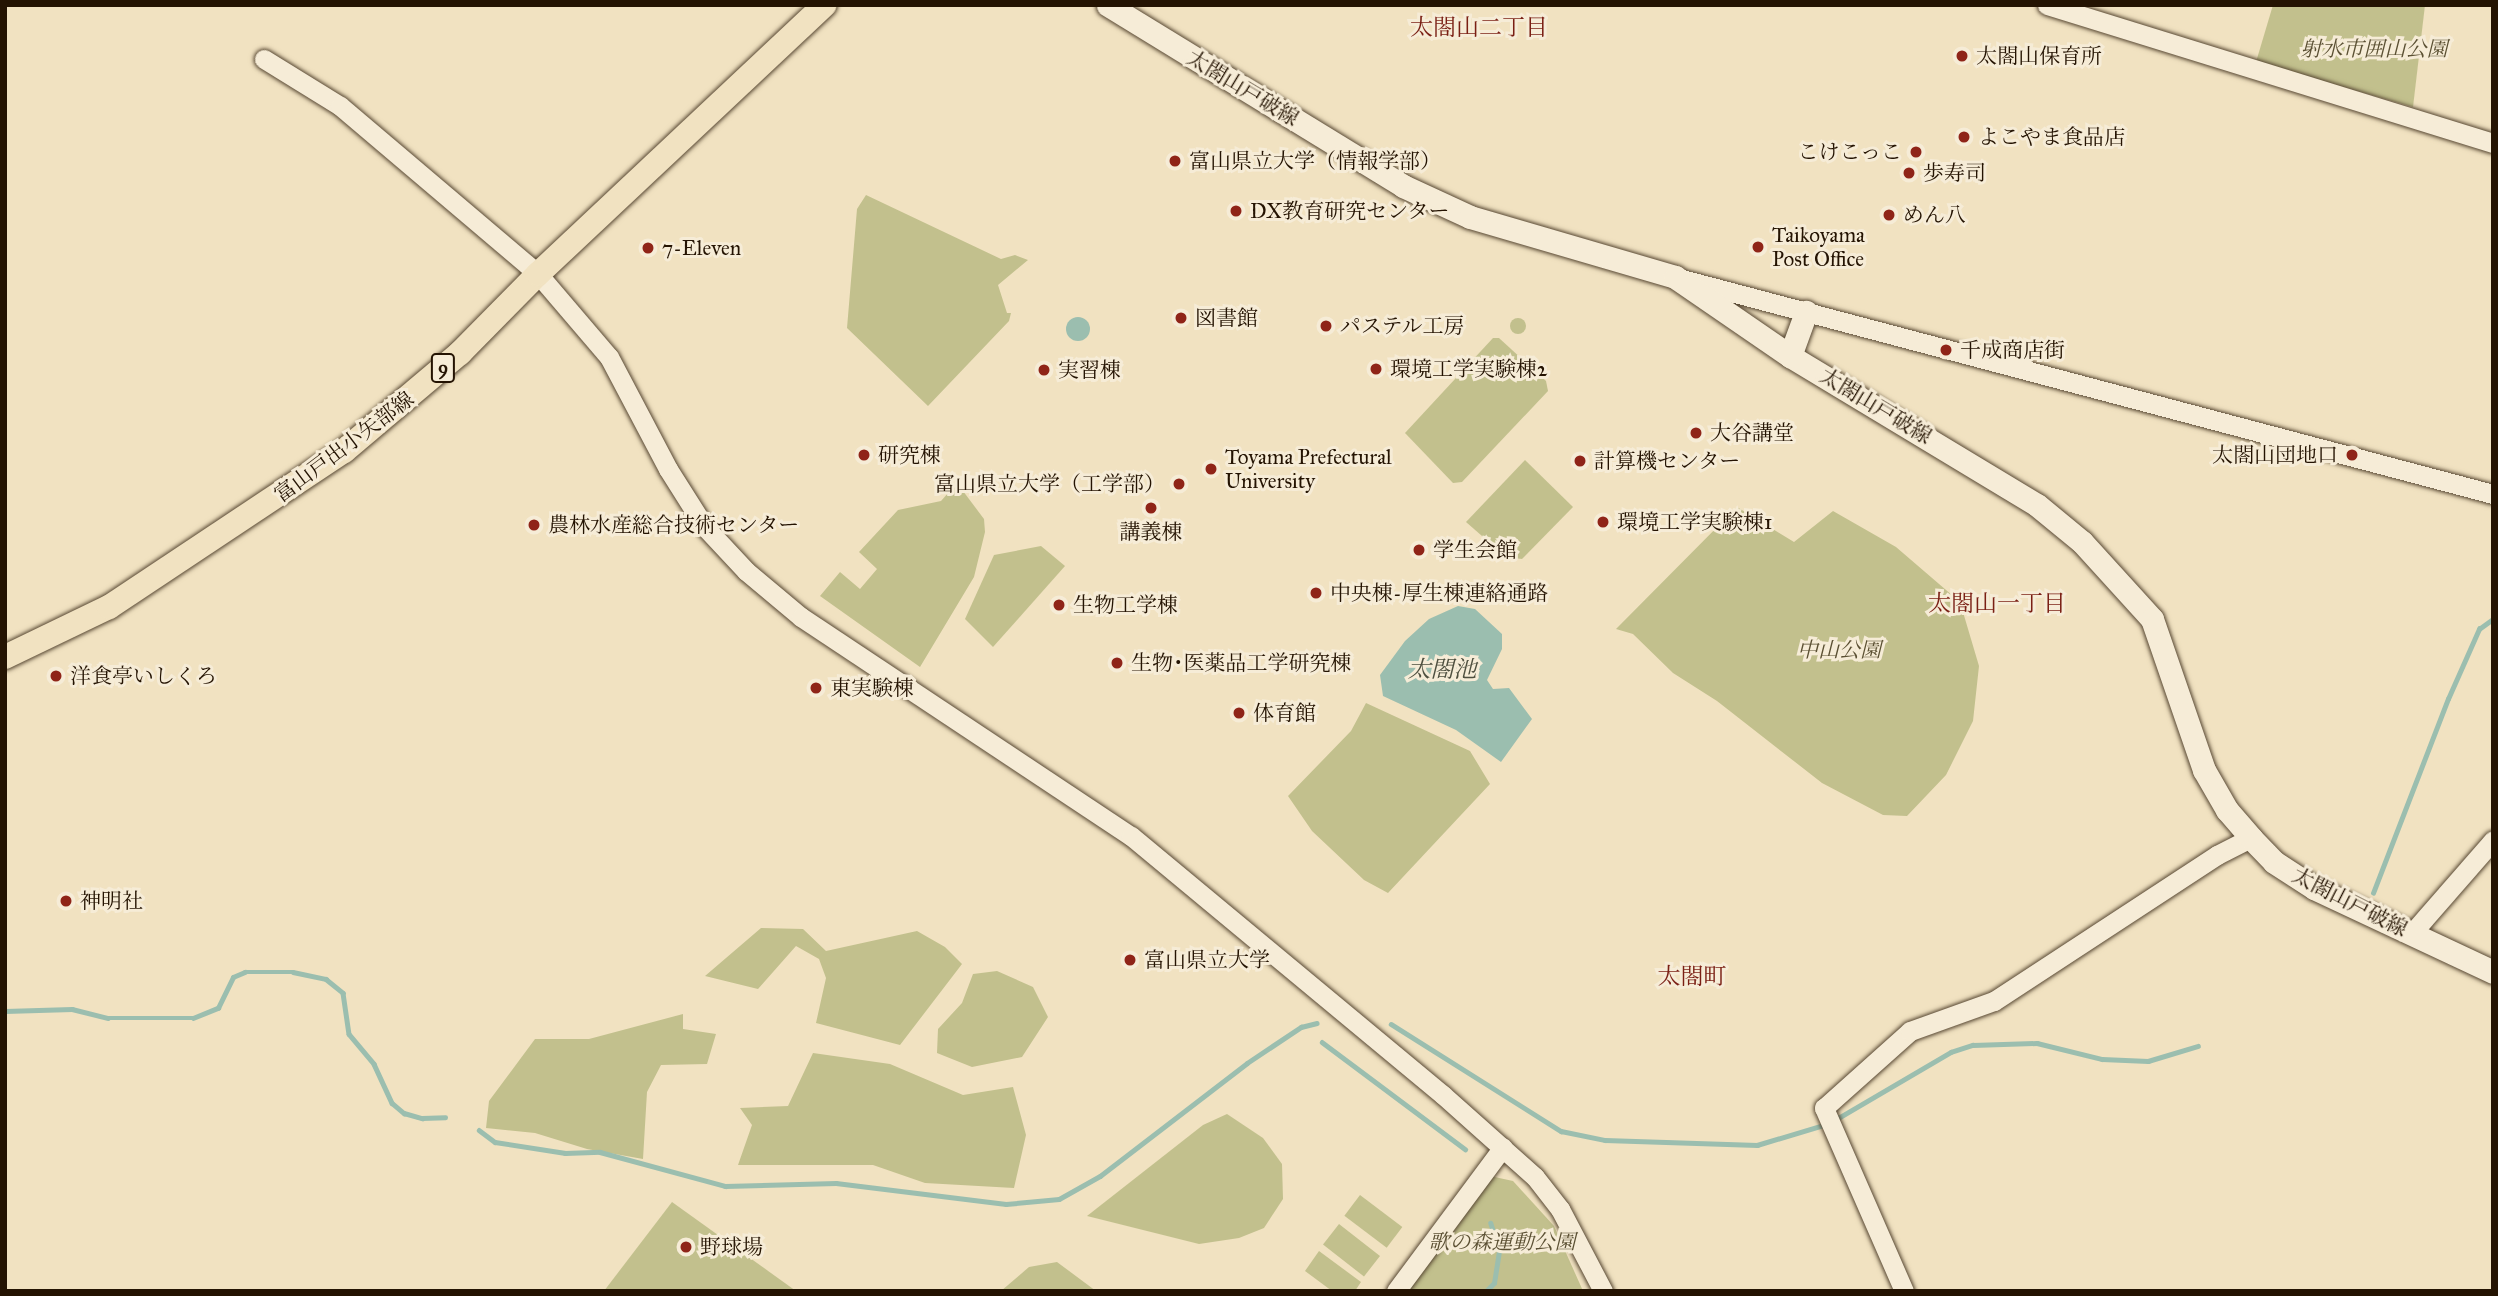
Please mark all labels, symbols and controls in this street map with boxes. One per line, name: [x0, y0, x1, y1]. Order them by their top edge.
district label: 太閤山二丁目: [1410, 13, 1548, 41]
park label: 射水市囲山公園: [2301, 36, 2447, 62]
place label: 太閤山保育所: [1976, 43, 2102, 69]
street label: 太閤山戸破線: [1183, 45, 1303, 131]
marker: 太閤山保育所: [1954, 48, 1970, 64]
place label: よこやま食品店: [1978, 124, 2125, 150]
marker: よこやま食品店: [1956, 129, 1972, 145]
place label: こけこっこ: [1797, 139, 1902, 165]
marker: こけこっこ: [1908, 144, 1924, 160]
place label: 富山県立大学（情報学部）: [1189, 148, 1441, 174]
marker: 富山県立大学（情報学部）: [1167, 153, 1183, 169]
place label: 歩寿司: [1923, 160, 1986, 186]
marker: 歩寿司: [1901, 165, 1917, 181]
place label: DX教育研究センター: [1250, 198, 1450, 224]
place label: めん八: [1903, 202, 1966, 228]
marker: DX教育研究センター: [1228, 203, 1244, 219]
marker: めん八: [1881, 207, 1897, 223]
place label: Taikoyama Post Office: [1772, 222, 1865, 272]
place label: 7-Eleven: [662, 235, 741, 261]
marker: Taikoyama Post Office: [1750, 239, 1766, 255]
marker: 7-Eleven: [640, 240, 656, 256]
place label: 図書館: [1195, 305, 1258, 331]
marker: 図書館: [1173, 310, 1189, 326]
place label: パステル工房: [1340, 313, 1466, 339]
marker: パステル工房: [1318, 318, 1334, 334]
place label: 千成商店街: [1960, 337, 2065, 363]
marker: 千成商店街: [1938, 342, 1954, 358]
road number: 9: [431, 352, 455, 384]
place label: 環境工学実験棟2: [1390, 356, 1547, 382]
place label: 実習棟: [1058, 357, 1121, 383]
marker: 環境工学実験棟2: [1368, 361, 1384, 377]
marker: 実習棟: [1036, 362, 1052, 378]
street label: 太閤山戸破線: [1816, 363, 1936, 449]
street label: 富山戸出小矢部線: [269, 386, 419, 508]
place label: 大谷講堂: [1710, 420, 1794, 446]
marker: 大谷講堂: [1688, 425, 1704, 441]
place label: 研究棟: [878, 442, 941, 468]
place label: 太閤山団地口: [2212, 442, 2338, 468]
place label: Toyama Prefectural University: [1225, 444, 1392, 494]
marker: 研究棟: [856, 447, 872, 463]
marker: 太閤山団地口: [2344, 447, 2360, 463]
place label: 計算機センター: [1594, 448, 1741, 474]
marker: 計算機センター: [1572, 453, 1588, 469]
marker: Toyama Prefectural University: [1203, 461, 1219, 477]
place label: 富山県立大学（工学部）: [934, 471, 1165, 497]
marker: 富山県立大学（工学部）: [1171, 476, 1187, 492]
marker: 講義棟: [1143, 500, 1159, 516]
place label: 環境工学実験棟1: [1617, 509, 1772, 535]
place label: 農林水産総合技術センター: [548, 512, 800, 538]
marker: 環境工学実験棟1: [1595, 514, 1611, 530]
marker: 農林水産総合技術センター: [526, 517, 542, 533]
place label: 講義棟: [1120, 519, 1182, 545]
place label: 学生会館: [1433, 537, 1517, 563]
marker: 学生会館: [1411, 542, 1427, 558]
place label: 中央棟-厚生棟連絡通路: [1330, 580, 1549, 606]
marker: 中央棟-厚生棟連絡通路: [1308, 585, 1324, 601]
district label: 太閤山一丁目: [1928, 589, 2066, 617]
place label: 生物工学棟: [1073, 592, 1178, 618]
marker: 生物工学棟: [1051, 597, 1067, 613]
park label: 中山公園: [1797, 637, 1881, 663]
place label: 生物･医薬品工学研究棟: [1131, 650, 1351, 676]
marker: 生物･医薬品工学研究棟: [1109, 655, 1125, 671]
water label: 太閤池: [1408, 655, 1476, 683]
place label: 洋食亭いしくろ: [70, 663, 217, 689]
marker: 洋食亭いしくろ: [48, 668, 64, 684]
place label: 東実験棟: [830, 675, 914, 701]
marker: 東実験棟: [808, 680, 824, 696]
place label: 体育館: [1253, 700, 1316, 726]
marker: 体育館: [1231, 705, 1247, 721]
street label: 太閤山戸破線: [2288, 862, 2412, 942]
place label: 神明社: [80, 888, 143, 914]
marker: 神明社: [58, 893, 74, 909]
place label: 富山県立大学: [1144, 947, 1270, 973]
marker: 富山県立大学: [1122, 952, 1138, 968]
district label: 太閤町: [1658, 962, 1726, 990]
park label: 歌の森運動公園: [1429, 1229, 1575, 1255]
place label: 野球場: [700, 1234, 763, 1260]
marker: 野球場: [678, 1239, 694, 1255]

